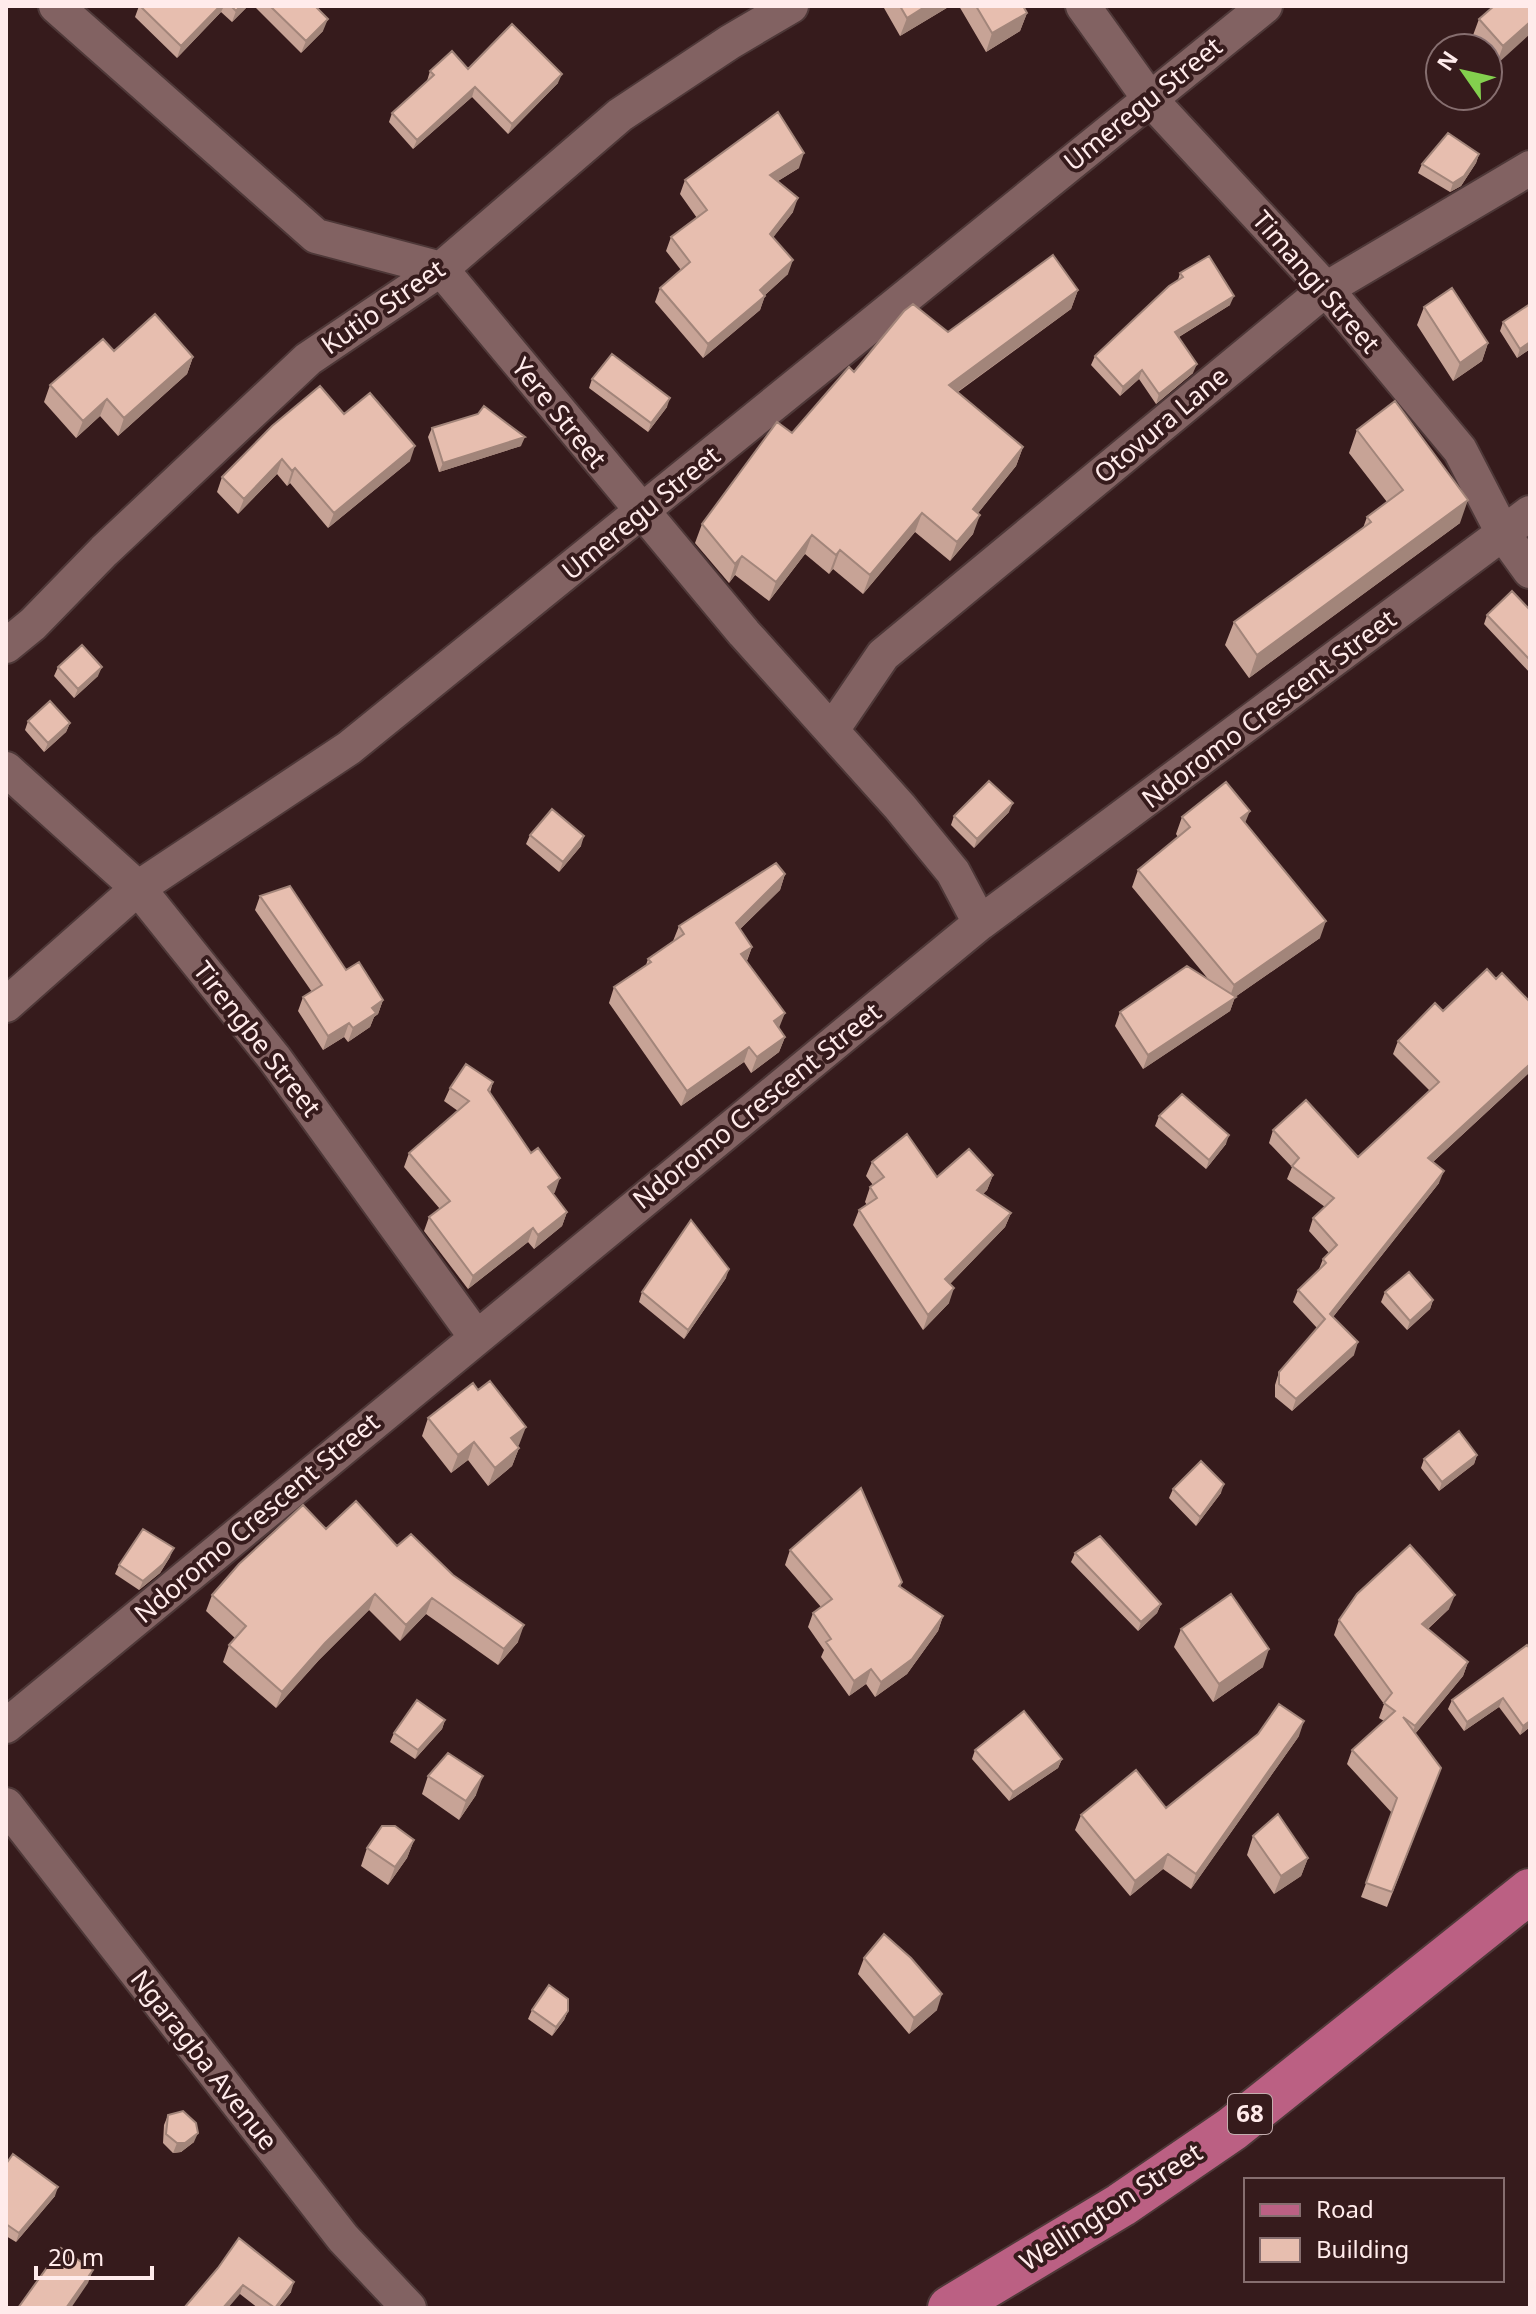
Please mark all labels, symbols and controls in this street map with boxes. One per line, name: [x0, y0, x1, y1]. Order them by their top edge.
street label: Umeregu Street: [1056, 28, 1229, 178]
north arrow: [1424, 32, 1504, 112]
text: N: [1429, 44, 1464, 76]
street label: Timangi Street: [1245, 202, 1389, 360]
street label: Kutio Street: [313, 250, 451, 362]
street label: Yere Street: [504, 350, 615, 475]
street label: Otovura Lane: [1086, 358, 1235, 491]
street label: Umeregu Street: [554, 437, 727, 587]
street label: Ndoromo Crescent Street: [1134, 601, 1403, 816]
street label: Tirengbe Street: [186, 953, 330, 1124]
street label: Ndoromo Crescent Street: [625, 994, 888, 1217]
street label: Ndoromo Crescent Street: [126, 1404, 387, 1631]
street label: Ngaragba Avenue: [123, 1962, 287, 2157]
road number: 68: [1228, 2094, 1272, 2134]
street label: Wellington Street: [1012, 2134, 1209, 2279]
legend: [1244, 2178, 1504, 2282]
text: Road: [1316, 2192, 1374, 2225]
scale bar: [36, 2230, 152, 2280]
text: Building: [1316, 2232, 1409, 2265]
text: 20 m: [48, 2240, 104, 2273]

